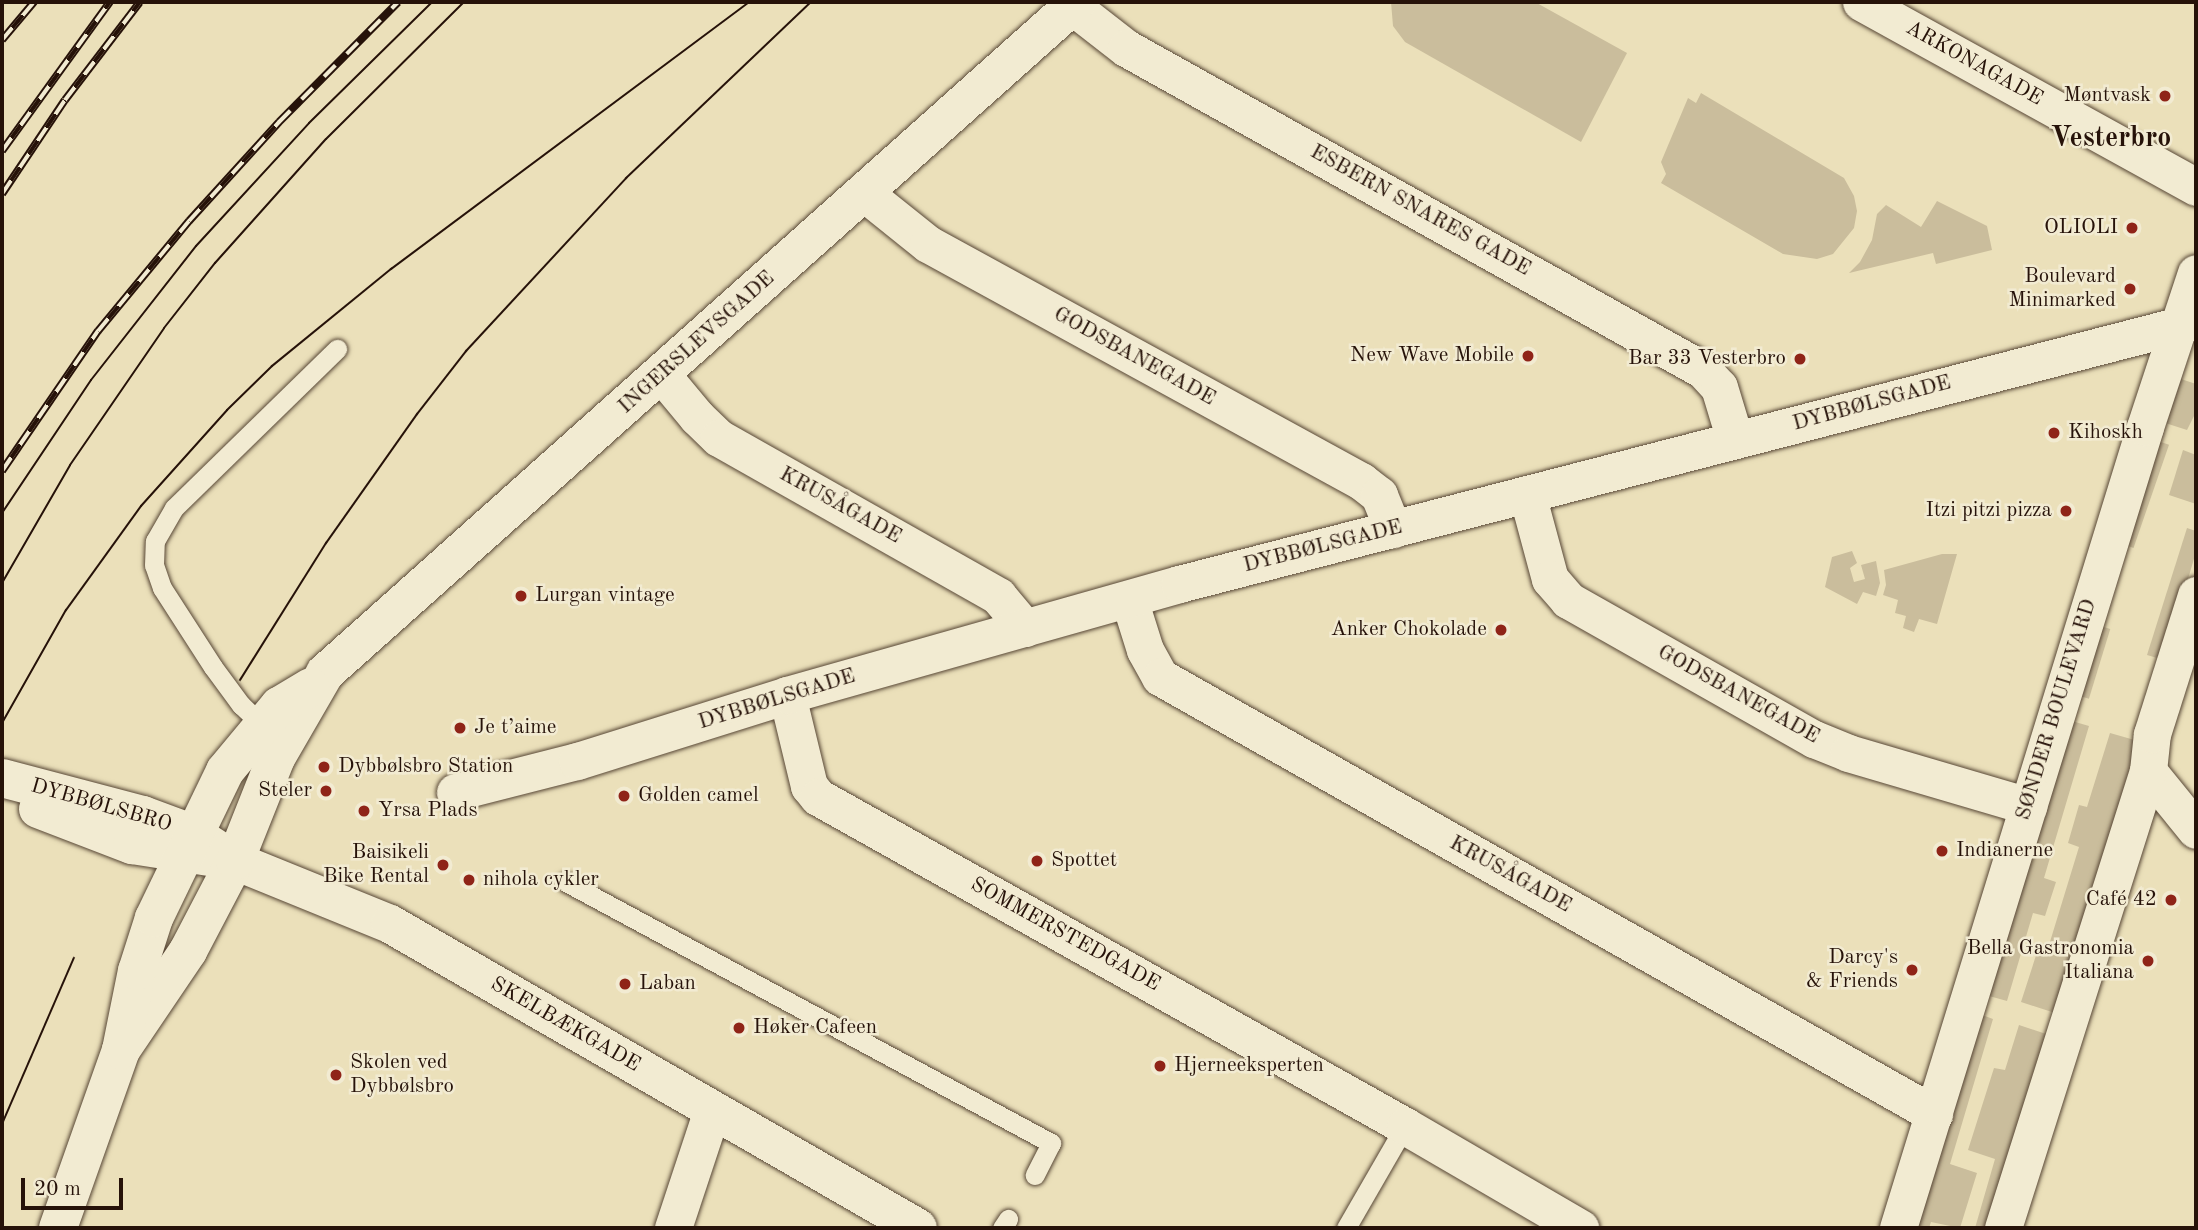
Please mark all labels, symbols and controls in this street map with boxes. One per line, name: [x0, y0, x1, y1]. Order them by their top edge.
street label: ARKONAGADE: [1901, 16, 2047, 112]
place label: Møntvask: [2063, 83, 2151, 109]
marker: Møntvask: [2157, 88, 2173, 104]
district label: Vesterbro: [2051, 122, 2171, 156]
street label: ESBERN SNARES GADE: [1305, 140, 1535, 282]
place label: OLIOLI: [2044, 215, 2118, 241]
marker: OLIOLI: [2124, 220, 2140, 236]
place label: Boulevard Minimarked: [2009, 264, 2116, 314]
street label: INGERSLEVSGADE: [614, 266, 780, 420]
marker: Boulevard Minimarked: [2122, 281, 2138, 297]
street label: GODSBANEGADE: [1049, 302, 1219, 412]
place label: New Wave Mobile: [1350, 343, 1514, 369]
place label: Bar 33 Vesterbro: [1628, 346, 1786, 372]
marker: New Wave Mobile: [1520, 348, 1536, 364]
marker: Bar 33 Vesterbro: [1792, 351, 1808, 367]
street label: DYBBØLSGADE: [1790, 371, 1954, 437]
place label: Kihoskh: [2068, 420, 2143, 446]
marker: Kihoskh: [2046, 425, 2062, 441]
street label: KRUSÅGADE: [775, 462, 905, 550]
place label: Itzi pitzi pizza: [1925, 498, 2052, 524]
marker: Itzi pitzi pizza: [2058, 503, 2074, 519]
street label: DYBBØLSGADE: [1241, 515, 1405, 579]
place label: Lurgan vintage: [535, 583, 675, 609]
marker: Lurgan vintage: [513, 588, 529, 604]
street label: SØNDER BOULEVARD: [2011, 596, 2103, 824]
place label: Anker Chokolade: [1331, 617, 1487, 643]
marker: Anker Chokolade: [1493, 622, 1509, 638]
street label: GODSBANEGADE: [1653, 640, 1823, 750]
street label: DYBBØLSGADE: [695, 664, 859, 736]
place label: Je t’aime: [474, 715, 556, 741]
marker: Je t’aime: [452, 720, 468, 736]
place label: Dybbølsbro Station: [338, 754, 513, 780]
marker: Dybbølsbro Station: [316, 759, 332, 775]
street label: DYBBØLSBRO: [28, 774, 174, 838]
place label: Steler: [258, 778, 312, 804]
marker: Steler: [318, 783, 334, 799]
place label: Golden camel: [638, 783, 759, 809]
marker: Golden camel: [616, 788, 632, 804]
place label: Yrsa Plads: [378, 798, 478, 824]
marker: Yrsa Plads: [356, 803, 372, 819]
street label: KRUSÅGADE: [1445, 831, 1575, 919]
place label: Indianerne: [1956, 838, 2053, 864]
place label: Baisikeli Bike Rental: [323, 840, 429, 890]
marker: Indianerne: [1934, 843, 1950, 859]
place label: Spottet: [1051, 848, 1117, 874]
marker: Spottet: [1029, 853, 1045, 869]
marker: Baisikeli Bike Rental: [435, 857, 451, 873]
place label: nihola cykler: [483, 867, 599, 893]
marker: nihola cykler: [461, 872, 477, 888]
street label: SOMMERSTEDGADE: [966, 872, 1164, 998]
place label: Café 42: [2086, 887, 2157, 913]
marker: Café 42: [2163, 892, 2179, 908]
place label: Bella Gastronomia Italiana: [1967, 936, 2134, 986]
place label: Darcy's & Friends: [1806, 945, 1898, 995]
marker: Bella Gastronomia Italiana: [2140, 953, 2156, 969]
marker: Darcy's & Friends: [1904, 962, 1920, 978]
place label: Laban: [639, 971, 696, 997]
street label: SKELBÆKGADE: [486, 972, 644, 1078]
marker: Laban: [617, 976, 633, 992]
place label: Høker Cafeen: [753, 1015, 877, 1041]
marker: Høker Cafeen: [731, 1020, 747, 1036]
place label: Skolen ved Dybbølsbro: [350, 1050, 454, 1100]
place label: Hjerneeksperten: [1174, 1053, 1324, 1079]
marker: Hjerneeksperten: [1152, 1058, 1168, 1074]
marker: Skolen ved Dybbølsbro: [328, 1067, 344, 1083]
scale bar: [24, 1164, 126, 1208]
text: 20 m: [34, 1179, 81, 1200]

